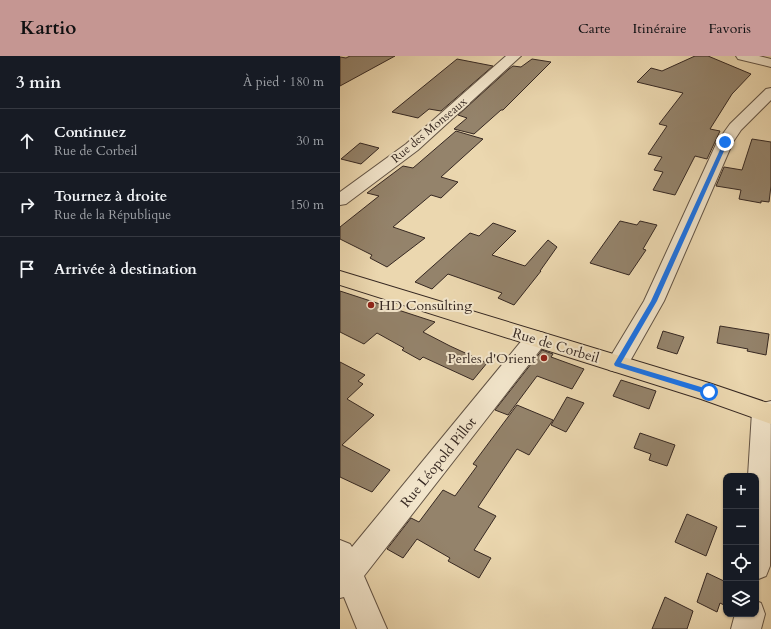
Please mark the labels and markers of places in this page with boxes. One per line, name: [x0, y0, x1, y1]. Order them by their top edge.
place label: HD Consulting: [379, 296, 472, 315]
marker: HD Consulting: [366, 300, 376, 310]
place label: Perles d'Orient: [447, 349, 537, 368]
marker: Perles d'Orient: [539, 353, 549, 363]

